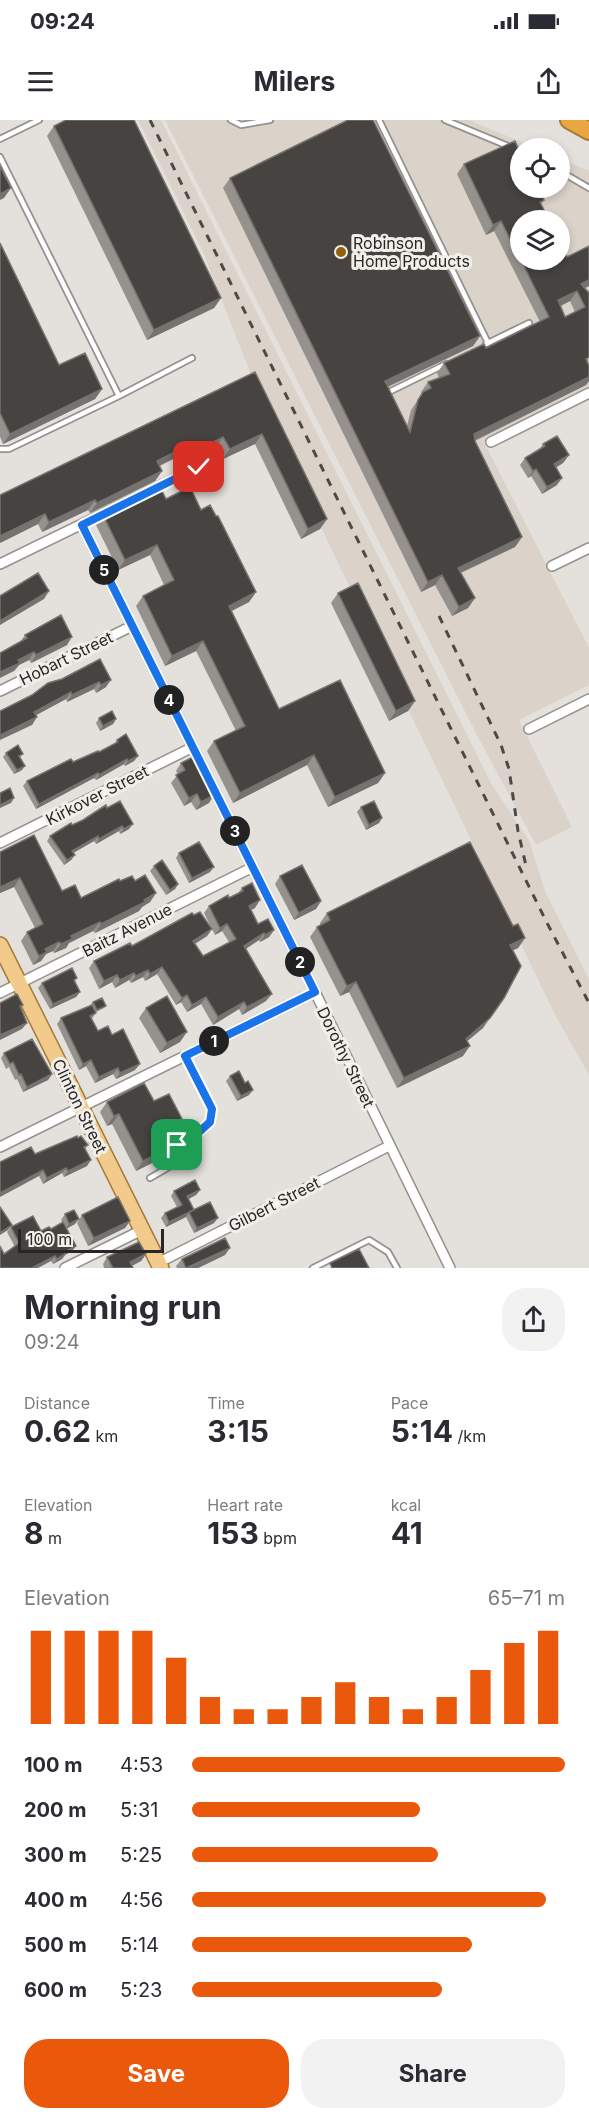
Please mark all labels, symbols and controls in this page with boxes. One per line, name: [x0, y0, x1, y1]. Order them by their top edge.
text: 09:24: [30, 8, 95, 34]
icon: menu: [24, 65, 57, 98]
text: Milers: [254, 65, 336, 98]
icon: share: [532, 65, 565, 98]
map controls: [510, 138, 570, 270]
button: locate: [510, 138, 570, 198]
button: layers: [510, 210, 570, 270]
place label: Robinson Home Products: [353, 233, 470, 271]
marker: Robinson Home Products: [334, 245, 348, 259]
pin: [173, 441, 224, 492]
icon: check: [182, 450, 215, 483]
pin: 5: [89, 555, 119, 585]
text: 5: [99, 560, 109, 580]
street label: Hobart Street: [16, 627, 116, 689]
pin: 4: [154, 685, 184, 715]
text: 4: [164, 690, 174, 710]
street label: Kirkover Street: [42, 761, 152, 829]
pin: 3: [220, 816, 250, 846]
text: 3: [230, 821, 240, 841]
street label: Baitz Avenue: [79, 899, 175, 961]
pin: 2: [285, 947, 315, 977]
text: 2: [295, 952, 305, 972]
street label: Dorothy Street: [313, 1003, 379, 1111]
pin: 1: [199, 1026, 229, 1056]
text: 1: [211, 1031, 217, 1051]
street label: Clinton Street: [49, 1055, 111, 1157]
pin: [151, 1119, 202, 1170]
icon: arrive: [160, 1128, 193, 1161]
street label: Gilbert Street: [225, 1172, 323, 1236]
scale bar: [18, 1226, 164, 1254]
text: 100 m: [27, 1229, 72, 1249]
text: Morning run: [24, 1287, 222, 1327]
button: share: [502, 1288, 565, 1351]
text: 09:24: [24, 1330, 80, 1354]
text: Distance: [24, 1393, 90, 1413]
text: Time: [207, 1393, 245, 1413]
text: Pace: [391, 1393, 428, 1413]
text: 0.62: [24, 1413, 91, 1449]
text: 3:15: [207, 1413, 269, 1449]
text: 5:14: [391, 1413, 453, 1449]
text: km: [91, 1426, 118, 1446]
text: /km: [453, 1426, 486, 1446]
text: Elevation: [24, 1495, 93, 1515]
text: Heart rate: [207, 1495, 283, 1515]
text: kcal: [391, 1495, 421, 1515]
text: 8: [24, 1515, 44, 1551]
text: 153: [207, 1515, 259, 1551]
text: 41: [391, 1515, 423, 1551]
text: m: [44, 1528, 62, 1548]
text: bpm: [259, 1528, 297, 1548]
text: Elevation: [24, 1586, 110, 1610]
text: 65–71 m: [488, 1586, 565, 1610]
text: 100 m: [24, 1753, 83, 1777]
text: 4:53: [120, 1753, 163, 1777]
text: 200 m: [24, 1798, 87, 1822]
text: 5:31: [120, 1798, 158, 1822]
text: 300 m: [24, 1843, 87, 1867]
text: 5:25: [120, 1843, 162, 1867]
text: 400 m: [24, 1888, 88, 1912]
text: 4:56: [120, 1888, 163, 1912]
text: 500 m: [24, 1933, 87, 1957]
text: 5:14: [120, 1933, 159, 1957]
text: 600 m: [24, 1978, 87, 2002]
text: 5:23: [120, 1978, 162, 2002]
button: Save: [24, 2039, 289, 2108]
button: Share: [301, 2039, 565, 2108]

